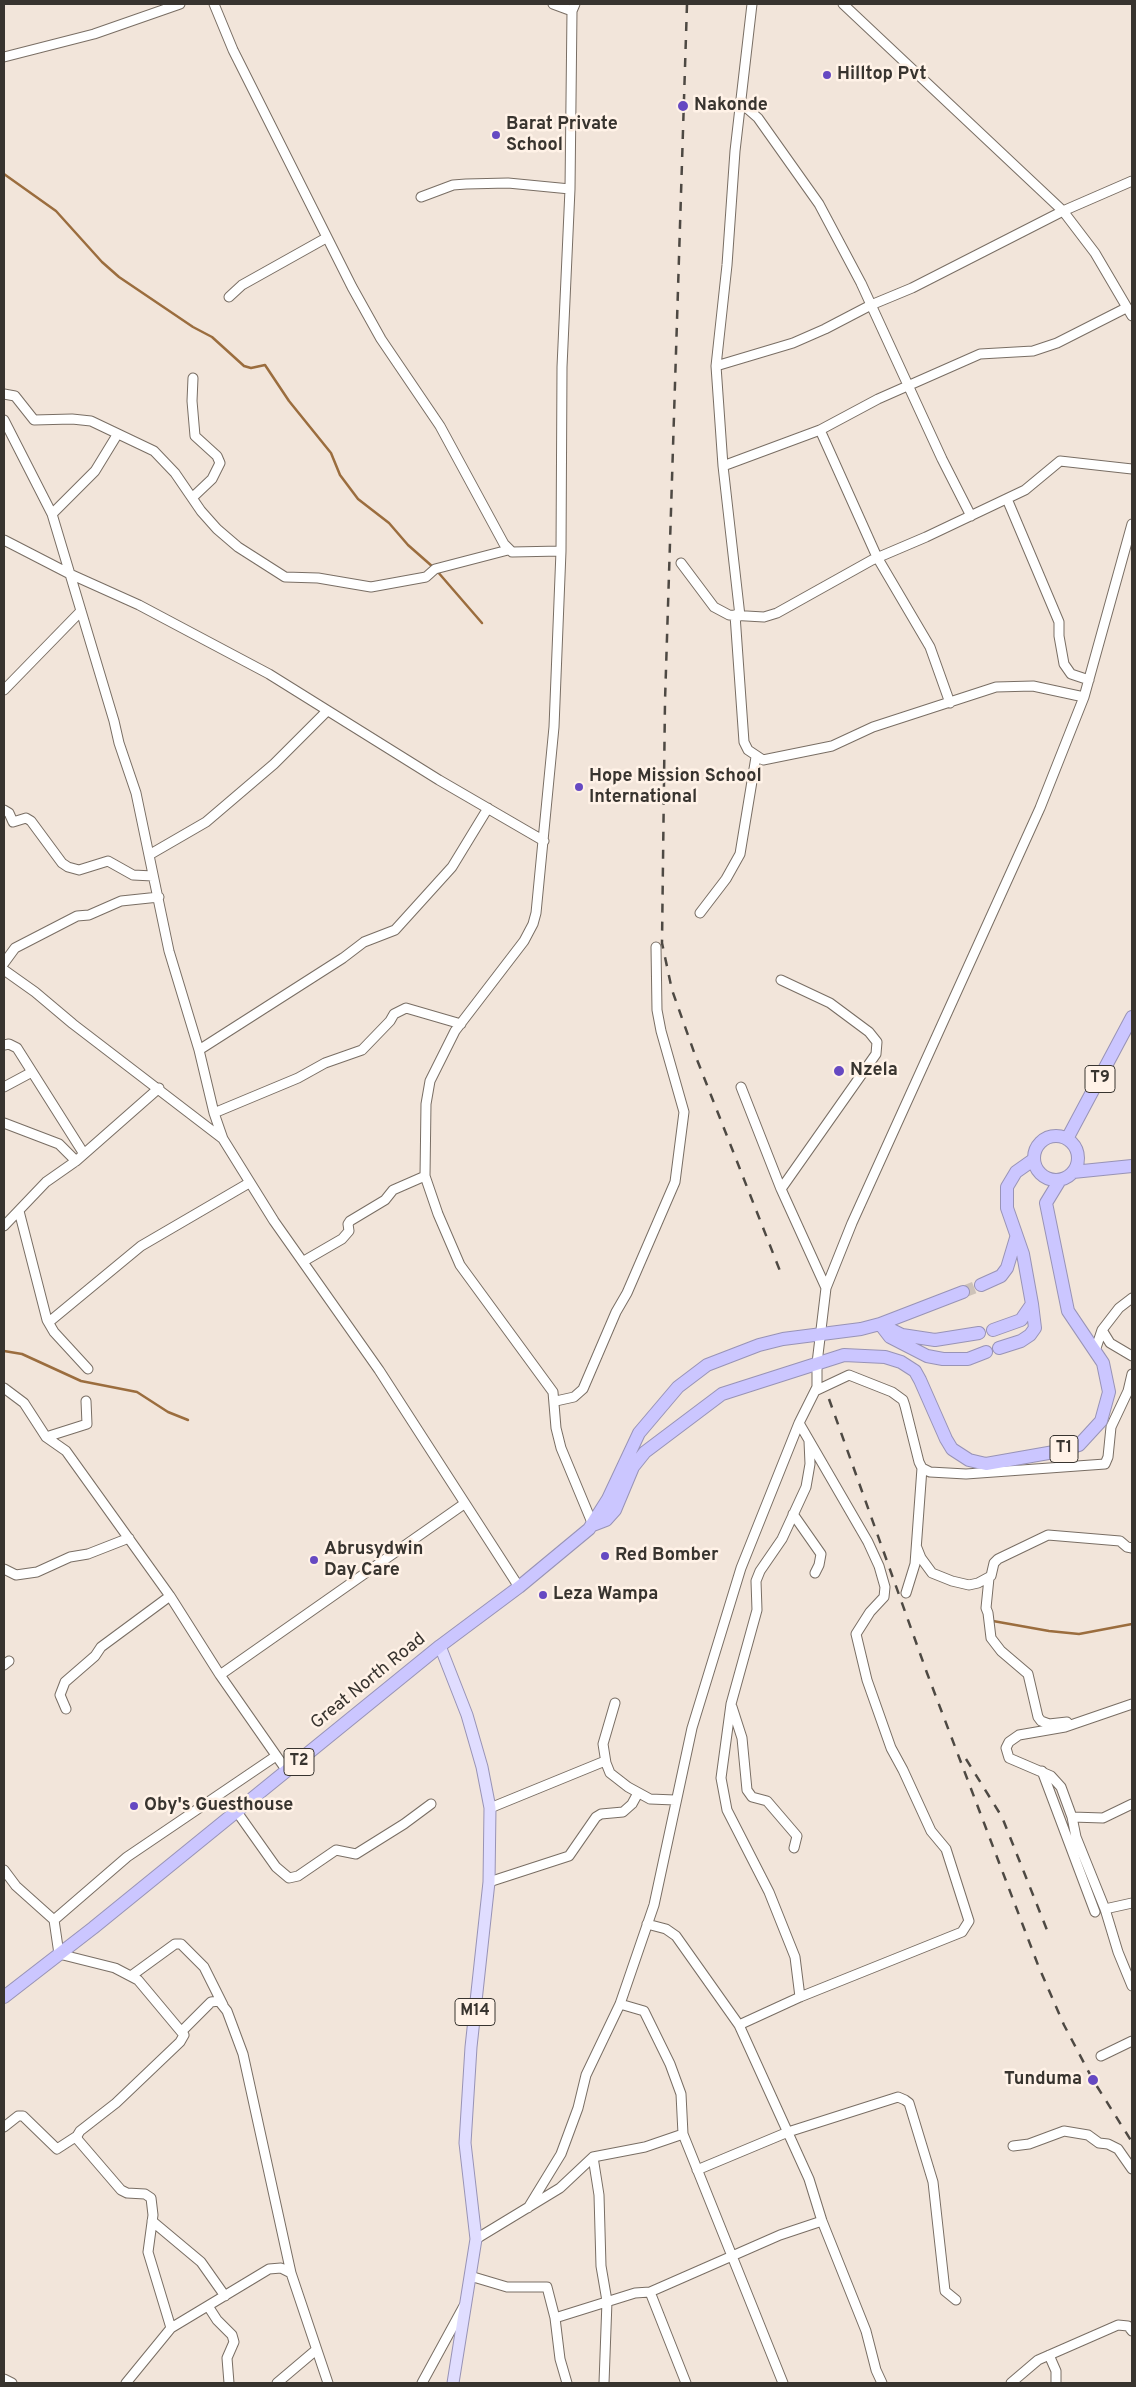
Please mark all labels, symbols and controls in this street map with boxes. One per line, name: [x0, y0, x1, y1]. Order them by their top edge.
place label: Hilltop Pvt: [837, 64, 927, 86]
marker: Hilltop Pvt: [821, 69, 833, 81]
place label: Nakonde: [694, 95, 768, 117]
marker: Nakonde: [676, 99, 690, 113]
place label: Barat Private School: [506, 114, 618, 156]
marker: Barat Private School: [490, 129, 502, 141]
place label: Hope Mission School International: [589, 766, 762, 809]
marker: Hope Mission School International: [573, 781, 585, 793]
place label: Nzela: [850, 1060, 898, 1082]
marker: Nzela: [832, 1064, 846, 1078]
road number: T9: [1085, 1066, 1115, 1092]
road number: T1: [1050, 1436, 1078, 1462]
place label: Abrusydwin Day Care: [324, 1539, 423, 1582]
place label: Red Bomber: [615, 1545, 718, 1567]
marker: Red Bomber: [599, 1550, 611, 1562]
marker: Abrusydwin Day Care: [308, 1554, 320, 1566]
place label: Leza Wampa: [553, 1584, 658, 1606]
marker: Leza Wampa: [537, 1589, 549, 1601]
street label: Great North Road: [307, 1629, 431, 1735]
road number: T2: [284, 1748, 314, 1775]
place label: Oby's Guesthouse: [144, 1795, 293, 1817]
marker: Oby's Guesthouse: [128, 1800, 140, 1812]
road number: M14: [455, 1998, 495, 2025]
place label: Tunduma: [1004, 2069, 1082, 2091]
marker: Tunduma: [1086, 2073, 1100, 2087]

